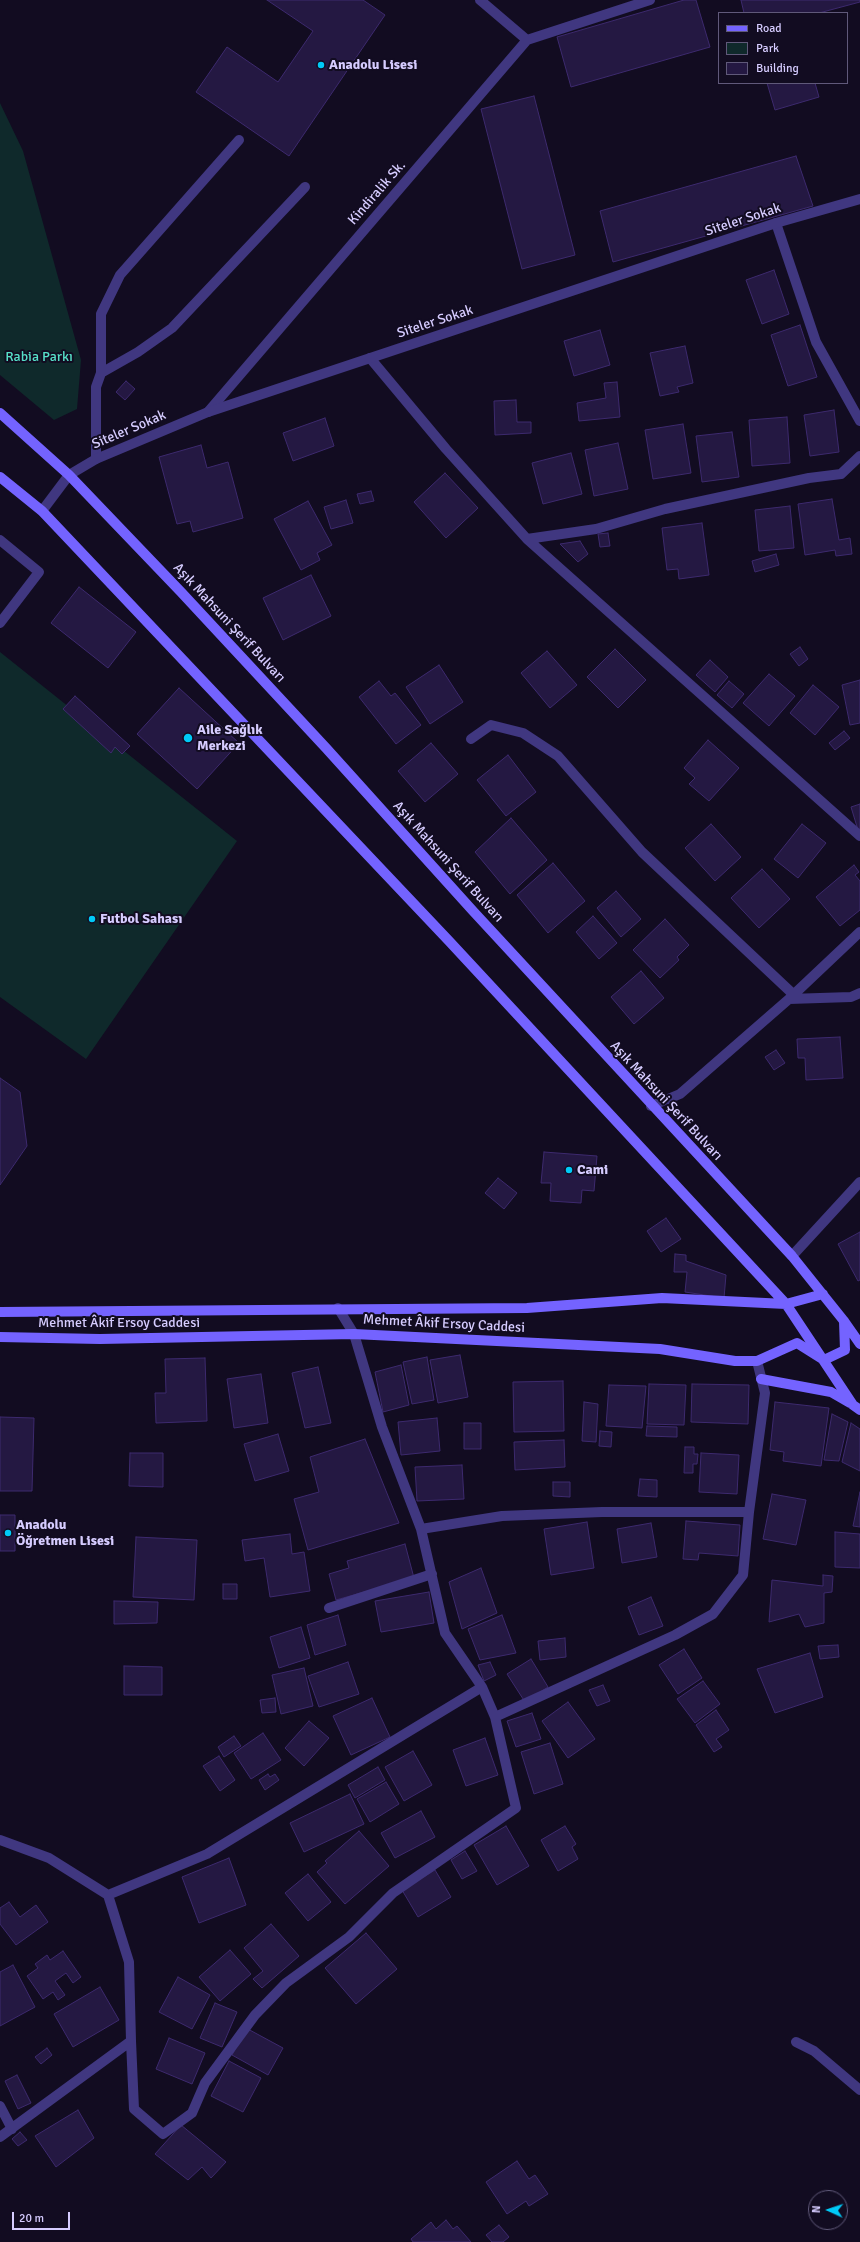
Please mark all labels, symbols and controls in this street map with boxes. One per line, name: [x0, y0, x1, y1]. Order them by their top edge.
legend: [718, 12, 848, 84]
text: Road: [756, 21, 782, 36]
text: Park: [756, 41, 779, 56]
place label: Anadolu Lisesi: [329, 57, 417, 73]
marker: Anadolu Lisesi: [316, 60, 326, 70]
text: Building: [756, 61, 799, 76]
street label: Kindiralik Sk.: [345, 157, 409, 229]
street label: Siteler Sokak: [703, 200, 783, 240]
street label: Siteler Sokak: [395, 302, 475, 342]
park label: Rabia Parkı: [5, 349, 73, 365]
street label: Siteler Sokak: [90, 407, 168, 453]
street label: Aşık Mahsuni Şerif Bulvarı: [169, 560, 289, 686]
place label: Aile Sağlık Merkezi: [197, 722, 263, 754]
marker: Aile Sağlık Merkezi: [182, 732, 194, 744]
street label: Aşık Mahsuni Şerif Bulvarı: [389, 798, 507, 926]
place label: Futbol Sahası: [100, 911, 182, 927]
marker: Futbol Sahası: [87, 914, 97, 924]
street label: Aşık Mahsuni Şerif Bulvarı: [606, 1038, 726, 1164]
place label: Cami: [577, 1162, 608, 1178]
marker: Cami: [564, 1165, 574, 1175]
street label: Mehmet Âkif Ersoy Caddesi: [363, 1311, 525, 1337]
street label: Mehmet Âkif Ersoy Caddesi: [38, 1315, 200, 1331]
place label: Anadolu Öğretmen Lisesi: [16, 1517, 114, 1550]
marker: Anadolu Öğretmen Lisesi: [3, 1528, 13, 1538]
north arrow: [808, 2190, 848, 2230]
scale bar: [14, 2204, 72, 2230]
text: N: [810, 2205, 823, 2214]
text: 20 m: [19, 2211, 44, 2226]

